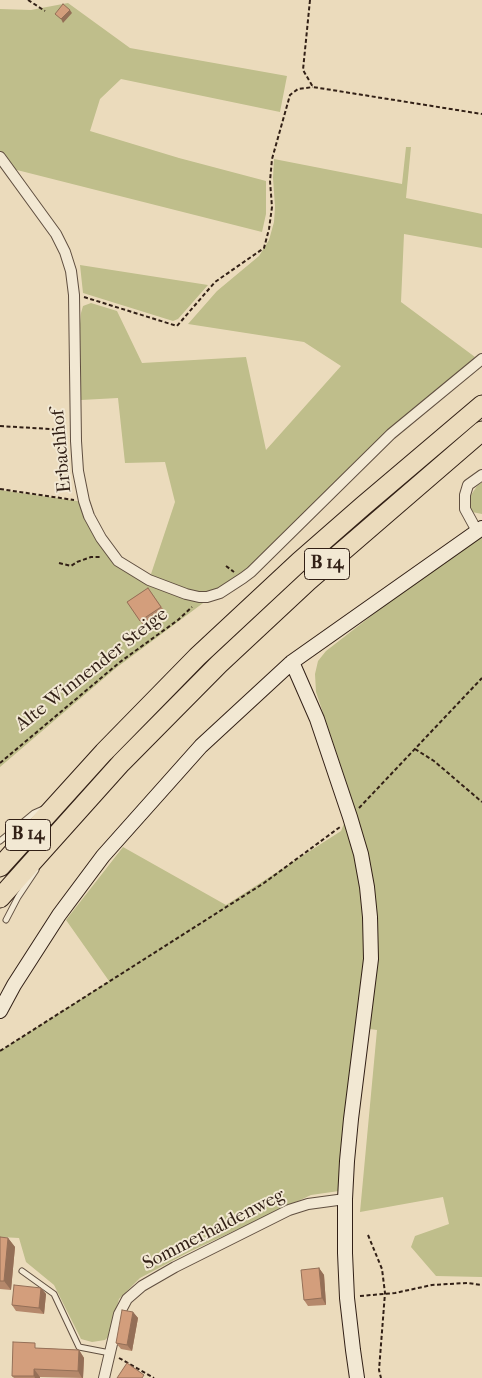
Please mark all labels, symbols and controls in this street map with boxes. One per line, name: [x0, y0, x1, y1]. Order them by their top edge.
street label: Erbachhof: [47, 408, 77, 494]
road number: B 14: [304, 548, 350, 580]
street label: Alte Winnender Steige: [11, 603, 173, 737]
road number: B 14: [5, 820, 50, 850]
street label: Sommerhaldenweg: [139, 1184, 289, 1276]

